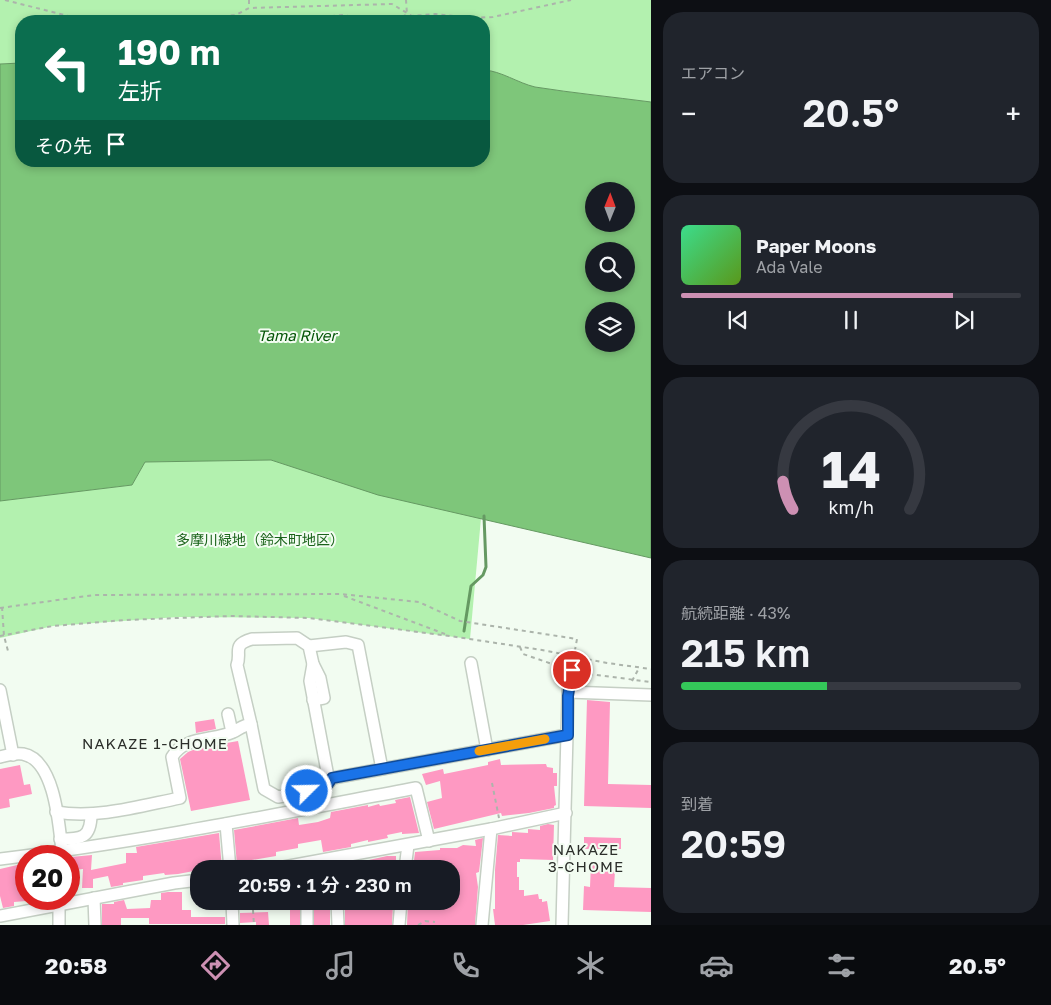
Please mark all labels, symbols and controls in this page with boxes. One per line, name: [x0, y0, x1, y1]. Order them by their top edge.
text: 190 m: [118, 31, 220, 73]
icon: left: [35, 35, 100, 100]
text: エアコン: [681, 63, 745, 83]
text: 左折: [118, 77, 162, 104]
text: 20.5°: [803, 90, 899, 135]
text: −: [681, 97, 696, 130]
text: +: [1006, 97, 1021, 130]
icon: arrive: [102, 130, 130, 158]
text: その先: [35, 134, 92, 157]
north arrow: [585, 182, 635, 232]
map controls: [585, 182, 635, 352]
text: Paper Moons: [756, 234, 876, 257]
button: search: [585, 242, 635, 292]
text: Ada Vale: [756, 257, 822, 277]
button: layers: [585, 302, 635, 352]
icon: previous: [724, 306, 752, 334]
icon: pause: [837, 306, 865, 334]
icon: next: [950, 306, 978, 334]
water label: Tama River: [258, 326, 339, 344]
text: 14: [821, 437, 881, 499]
text: km/h: [828, 496, 874, 518]
park label: 多摩川緑地（鈴木町地区）: [176, 531, 344, 548]
text: 航続距離 · 43%: [681, 603, 790, 623]
text: 215 km: [681, 630, 810, 675]
pin: [551, 649, 593, 691]
icon: arrive: [558, 656, 586, 684]
district label: NAKAZE 1-CHOME: [82, 734, 228, 752]
position arrow: [280, 764, 332, 816]
text: 到着: [681, 794, 713, 814]
text: 20:59: [681, 821, 786, 866]
district label: NAKAZE 3-CHOME: [548, 840, 624, 875]
speed limit sign: 20: [15, 845, 80, 910]
text: 20:59 · 1 分 · 230 m: [238, 873, 412, 896]
icon: directions: [198, 948, 233, 983]
icon: music: [323, 948, 358, 983]
icon: phone: [448, 948, 483, 983]
icon: climate: [573, 948, 608, 983]
icon: car: [699, 948, 734, 983]
icon: filters: [824, 948, 859, 983]
text: 20:58: [45, 952, 107, 979]
text: 20.5°: [949, 952, 1006, 979]

